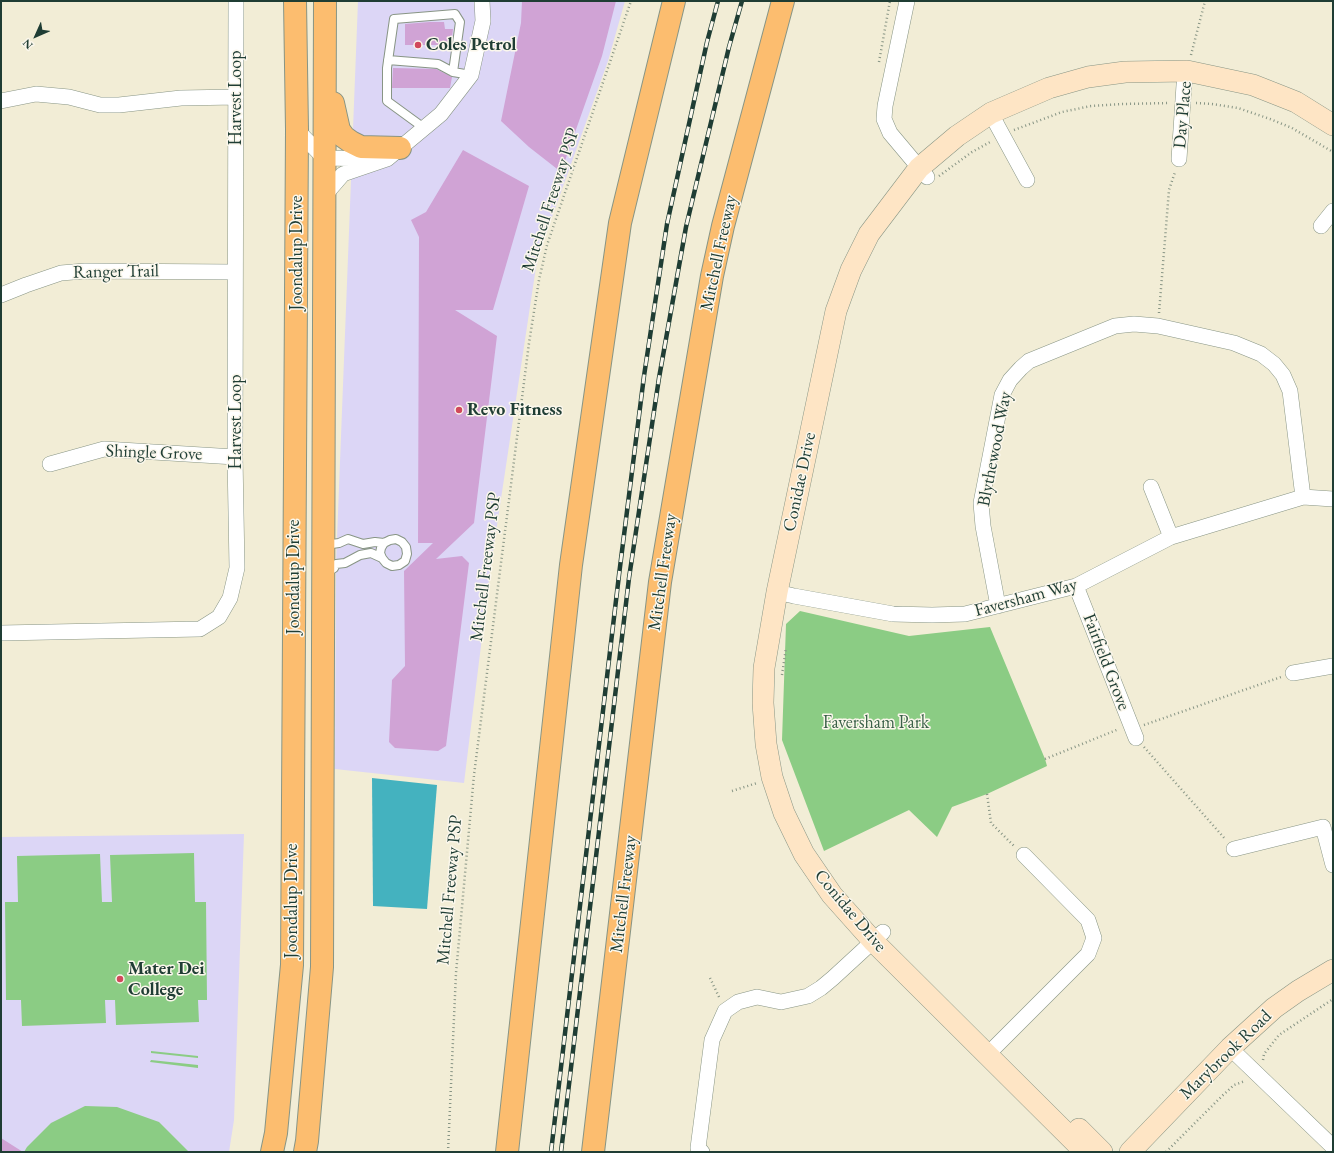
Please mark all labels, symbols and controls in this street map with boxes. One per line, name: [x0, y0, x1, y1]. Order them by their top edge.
north arrow: [16, 16, 56, 56]
place label: Coles Petrol: [426, 34, 516, 56]
text: N: [19, 36, 36, 53]
marker: Coles Petrol: [413, 40, 423, 50]
street label: Harvest Loop: [225, 51, 247, 145]
street label: Day Place: [1169, 80, 1197, 150]
street label: Mitchell Freeway PSP: [518, 125, 584, 275]
street label: Mitchell Freeway: [696, 193, 742, 313]
street label: Joondalup Drive: [286, 196, 308, 310]
street label: Ranger Trail: [73, 260, 159, 284]
street label: Harvest Loop: [225, 375, 247, 469]
street label: Blythewood Way: [973, 390, 1017, 508]
place label: Revo Fitness: [467, 399, 562, 421]
marker: Revo Fitness: [454, 405, 464, 415]
street label: Conidae Drive: [779, 430, 821, 534]
street label: Shingle Grove: [105, 441, 203, 465]
street label: Mitchell Freeway PSP: [466, 491, 506, 643]
street label: Mitchell Freeway: [644, 512, 682, 632]
street label: Joondalup Drive: [283, 520, 305, 634]
street label: Faversham Way: [972, 574, 1080, 622]
street label: Fairfield Grove: [1078, 611, 1134, 713]
park label: Faversham Park: [823, 712, 929, 734]
street label: Mitchell Freeway PSP: [433, 814, 467, 966]
street label: Mitchell Freeway: [606, 834, 642, 954]
street label: Joondalup Drive: [281, 844, 303, 958]
street label: Conidae Drive: [809, 865, 891, 957]
place label: Mater Dei College: [128, 958, 205, 1000]
marker: Mater Dei College: [115, 974, 125, 984]
street label: Marybrook Road: [1176, 1006, 1276, 1104]

